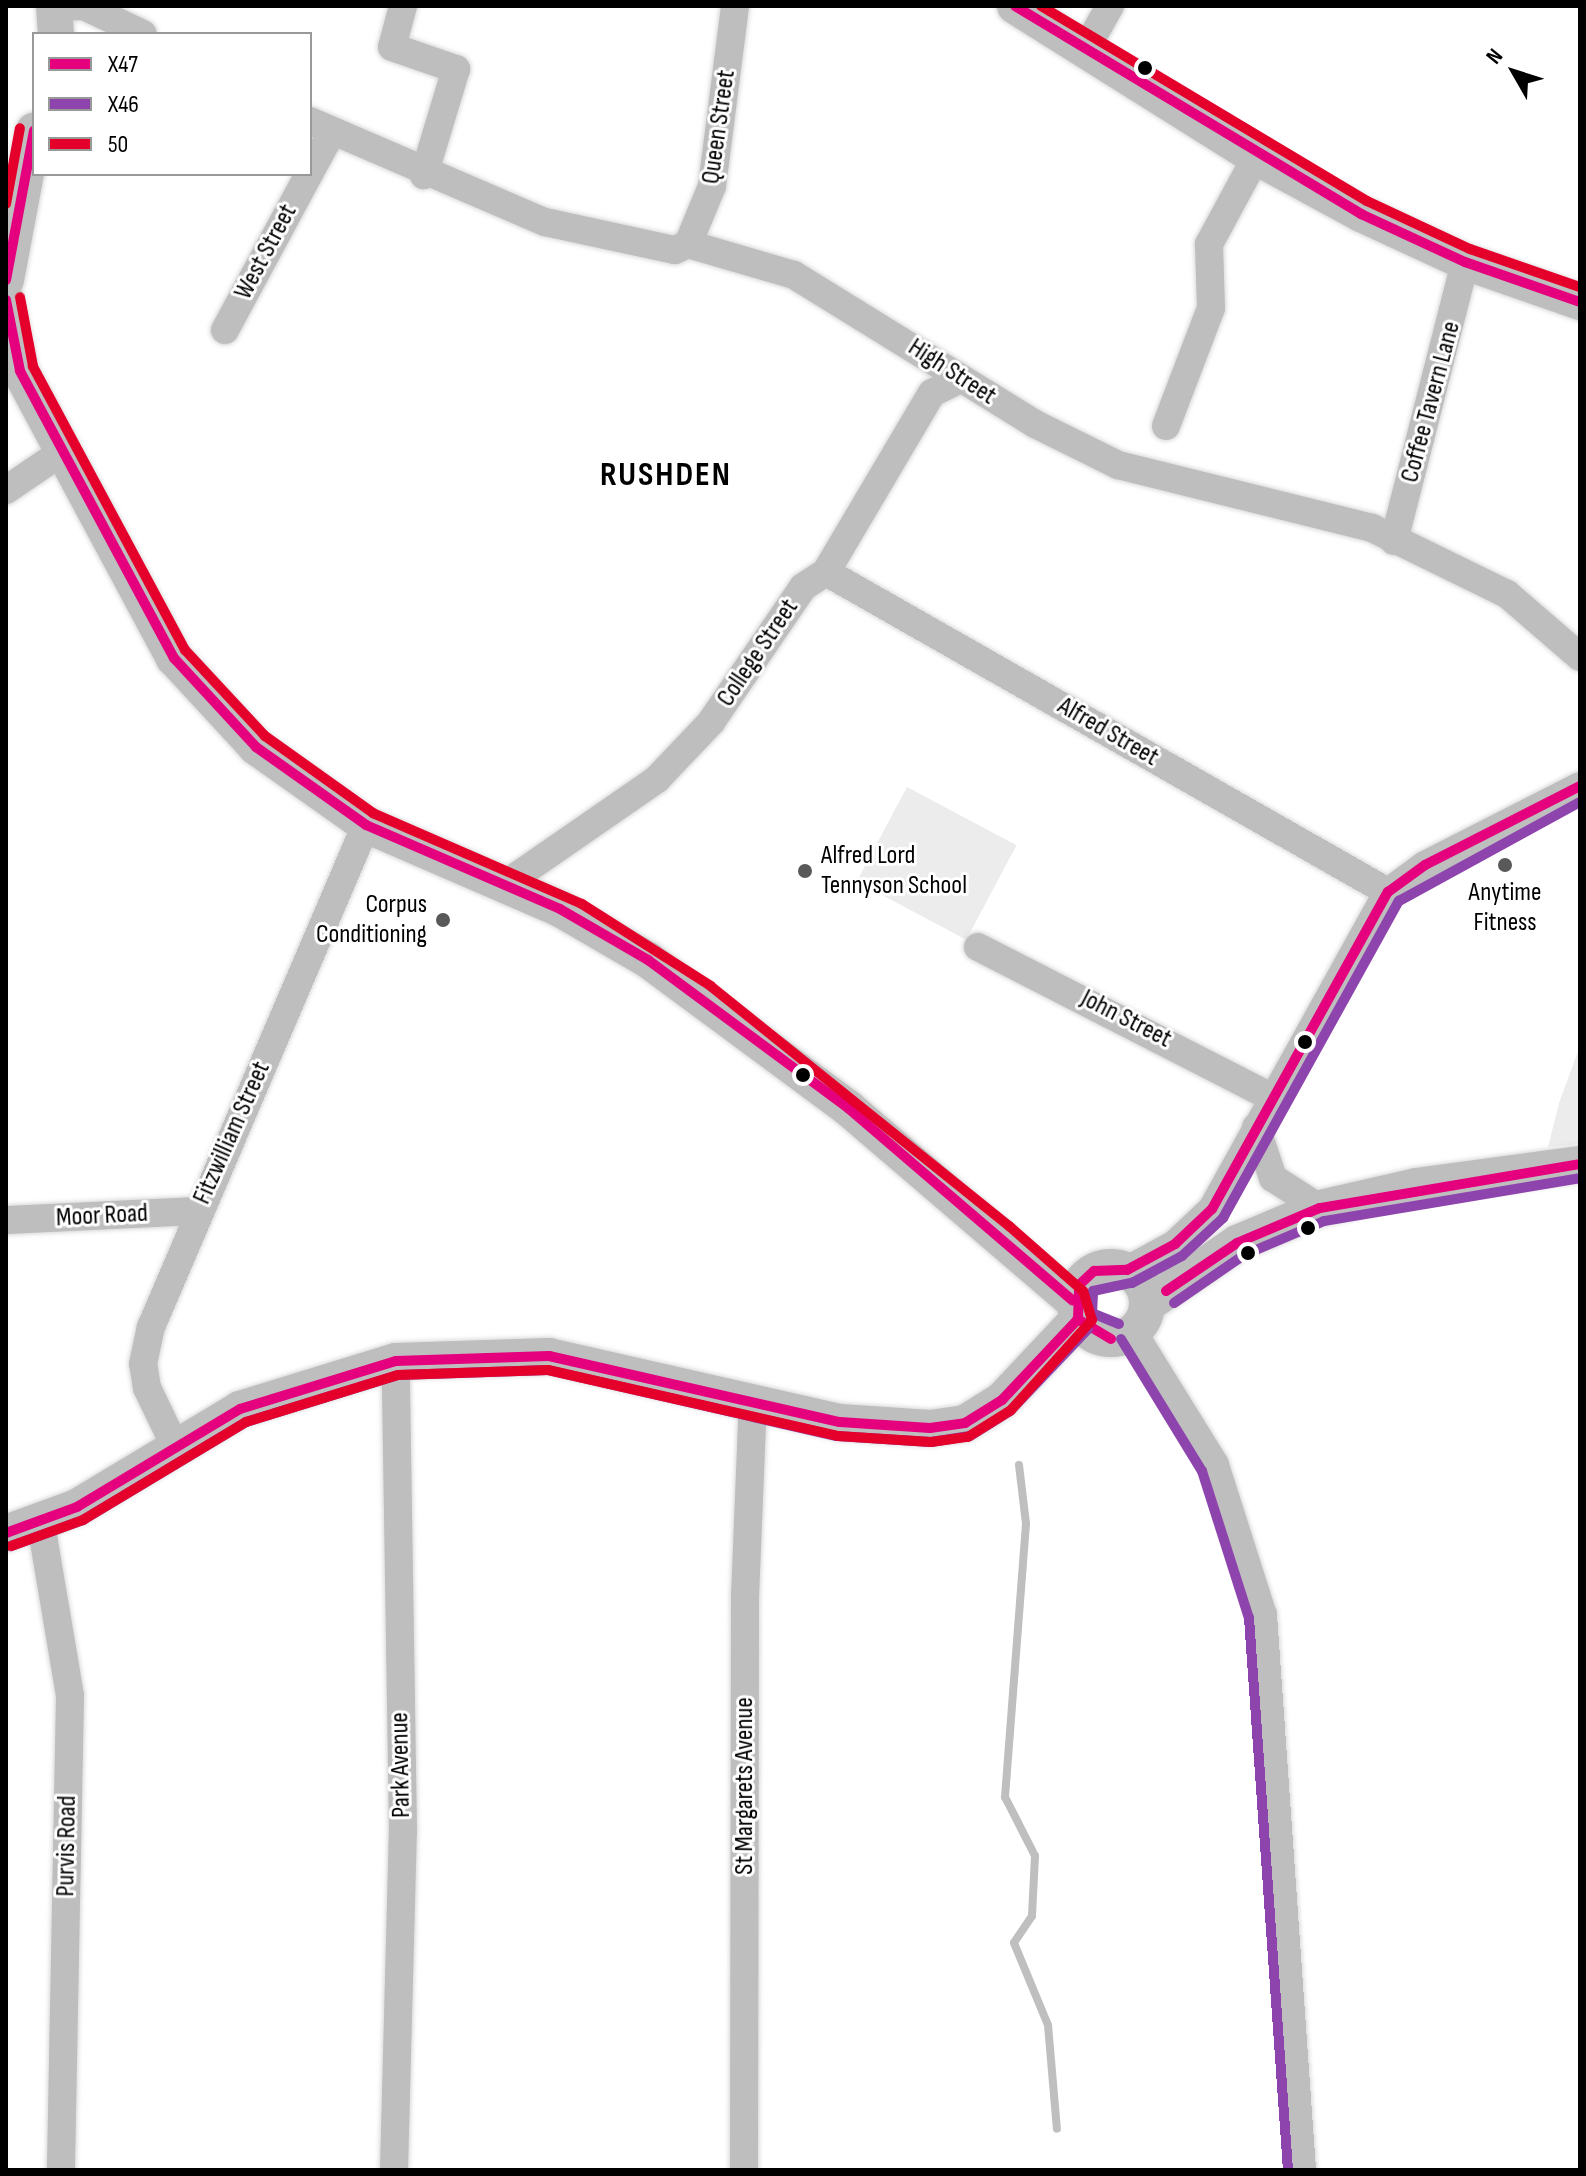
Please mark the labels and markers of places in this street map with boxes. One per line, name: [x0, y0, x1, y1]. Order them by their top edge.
unlabelled marker: [1137, 60, 1153, 76]
place label: Alfred Lord Tennyson School: [821, 840, 967, 902]
marker: Anytime Fitness: [1496, 856, 1514, 874]
marker: Alfred Lord Tennyson School: [796, 862, 814, 880]
place label: Anytime Fitness: [1469, 877, 1541, 938]
place label: Corpus Conditioning: [316, 889, 427, 950]
marker: Corpus Conditioning: [434, 911, 452, 929]
unlabelled marker: [1297, 1034, 1313, 1050]
unlabelled marker: [795, 1067, 811, 1083]
unlabelled marker: [1300, 1220, 1316, 1236]
unlabelled marker: [1240, 1245, 1256, 1261]

